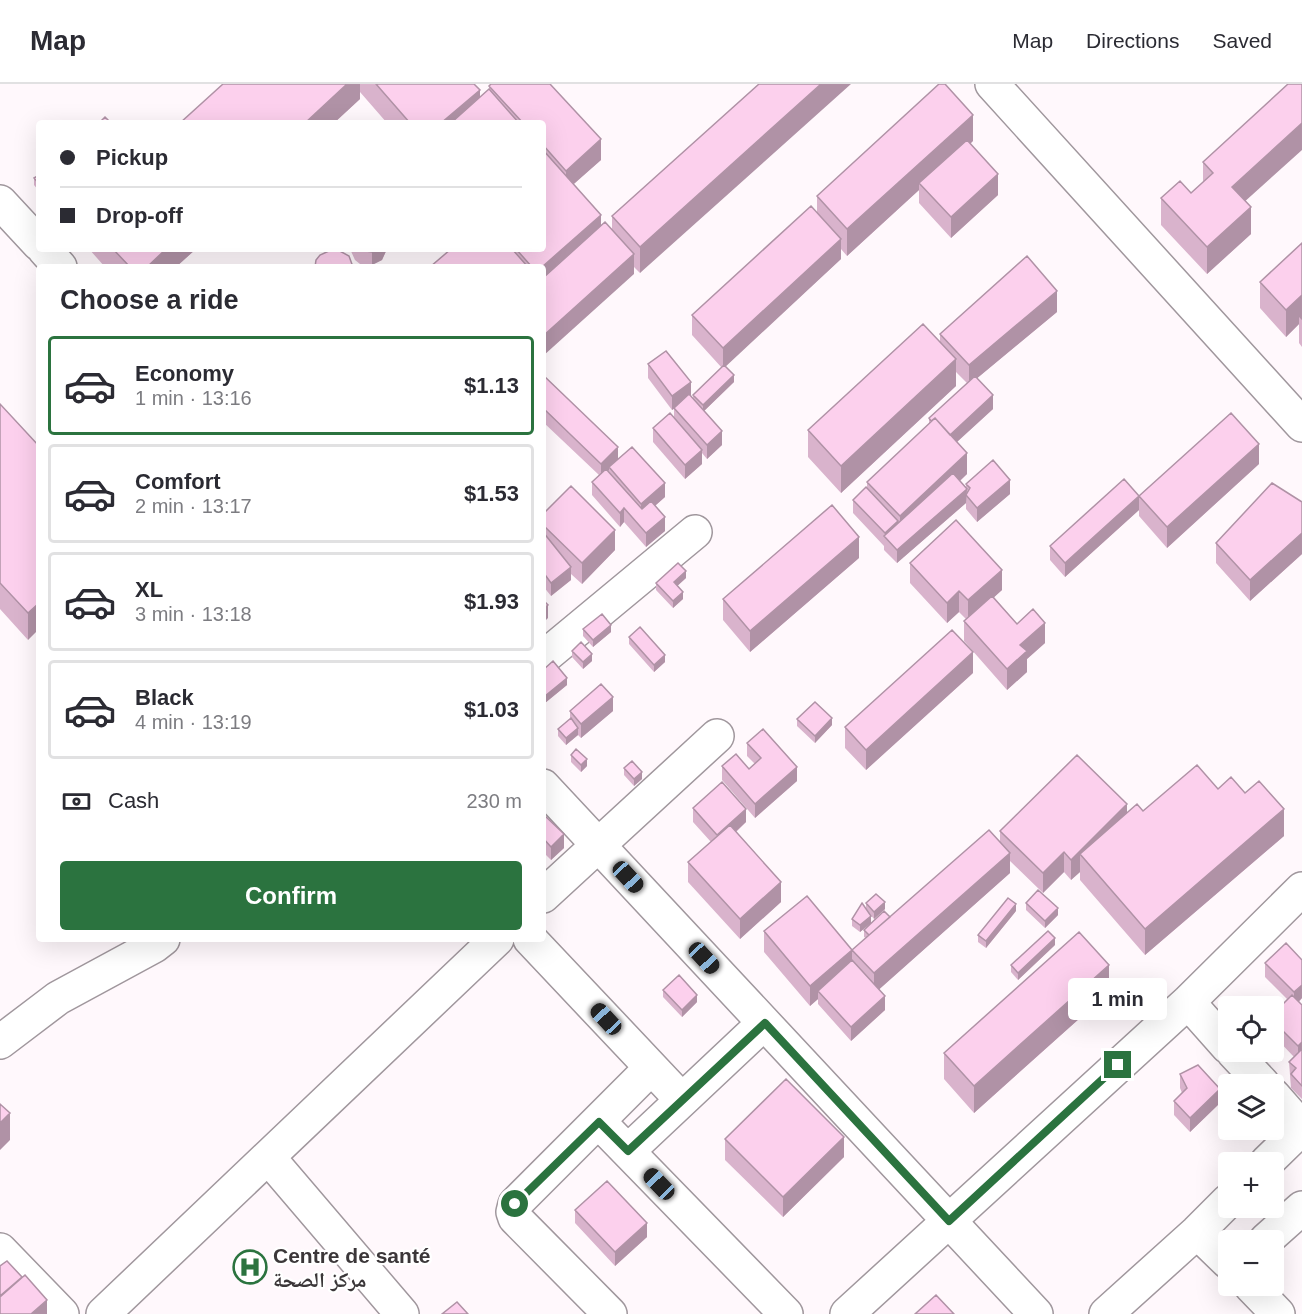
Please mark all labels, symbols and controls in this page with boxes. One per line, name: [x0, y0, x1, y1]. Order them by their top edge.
text: Map: [30, 25, 86, 56]
text: Map: [1012, 29, 1053, 52]
text: Directions: [1086, 29, 1179, 52]
text: Saved: [1212, 29, 1272, 52]
text: Pickup: [96, 145, 168, 170]
text: Drop-off: [96, 203, 183, 228]
text: Choose a ride: [60, 285, 239, 315]
icon: car: [63, 359, 117, 413]
text: Economy: [135, 361, 234, 386]
text: $1.13: [464, 373, 519, 398]
text: 1 min · 13:16: [135, 387, 252, 409]
icon: car: [63, 467, 117, 521]
text: Comfort: [135, 469, 221, 494]
text: $1.53: [464, 481, 519, 506]
text: 2 min · 13:17: [135, 495, 252, 517]
icon: car: [63, 575, 117, 629]
text: XL: [135, 577, 163, 602]
text: $1.93: [464, 589, 519, 614]
text: 3 min · 13:18: [135, 603, 252, 625]
icon: car: [63, 683, 117, 737]
text: Black: [135, 685, 194, 710]
text: $1.03: [464, 697, 519, 722]
text: 4 min · 13:19: [135, 711, 252, 733]
icon: cash: [60, 785, 93, 818]
text: Cash: [108, 788, 159, 813]
text: 230 m: [466, 790, 522, 812]
car: [609, 858, 647, 896]
button: Confirm: [60, 861, 522, 930]
car: [685, 939, 723, 977]
callout: 1 min: [1068, 978, 1168, 1020]
text: 1 min: [1091, 988, 1144, 1010]
map controls: [1218, 996, 1284, 1296]
button: locate: [1218, 996, 1284, 1062]
car: [587, 1000, 625, 1038]
route end: [1104, 1051, 1131, 1078]
button: layers: [1218, 1074, 1284, 1140]
button: +: [1218, 1152, 1284, 1218]
car: [640, 1165, 678, 1203]
route start: [501, 1190, 528, 1217]
button: −: [1218, 1230, 1284, 1296]
place label: Centre de santé مركز الصحة: [273, 1244, 431, 1292]
hospital icon: Centre de santé مركز الصحة: [232, 1249, 268, 1285]

